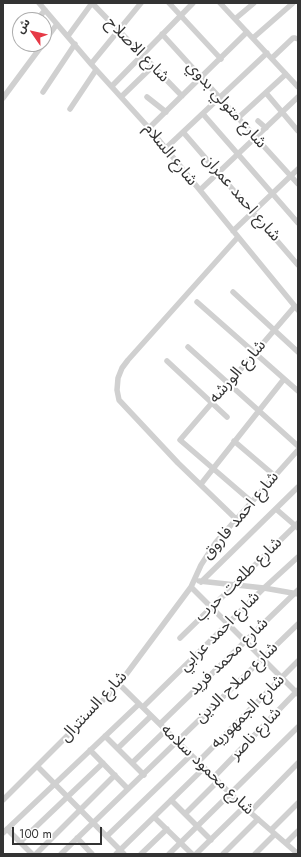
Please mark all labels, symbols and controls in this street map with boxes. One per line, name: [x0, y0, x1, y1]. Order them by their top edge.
north arrow: [12, 12, 52, 52]
street label: شارع الاصلاح: [101, 13, 173, 87]
text: ش: [12, 15, 34, 37]
street label: شارع متولي بدوي: [182, 57, 270, 153]
street label: شارع السلام: [139, 120, 201, 190]
street label: شارع احمد عمران: [198, 150, 284, 246]
street label: شارع الورشه: [205, 337, 271, 407]
street label: شارع احمد فاروق: [199, 468, 283, 564]
street label: شارع طلعت حرب: [191, 534, 287, 626]
street label: شارع احمد عرابي: [176, 588, 264, 676]
street label: شارع محمد فريد: [185, 614, 273, 700]
street label: شارع صلاح الدين: [191, 639, 283, 727]
street label: شارع السنترال: [56, 668, 132, 746]
street label: شارع الجمهوريه: [207, 671, 289, 753]
street label: شارع ناصر: [226, 704, 286, 764]
street label: شارع محمود سلامه: [156, 721, 258, 819]
scale bar: [14, 819, 104, 845]
text: 100 m: [19, 825, 52, 843]

